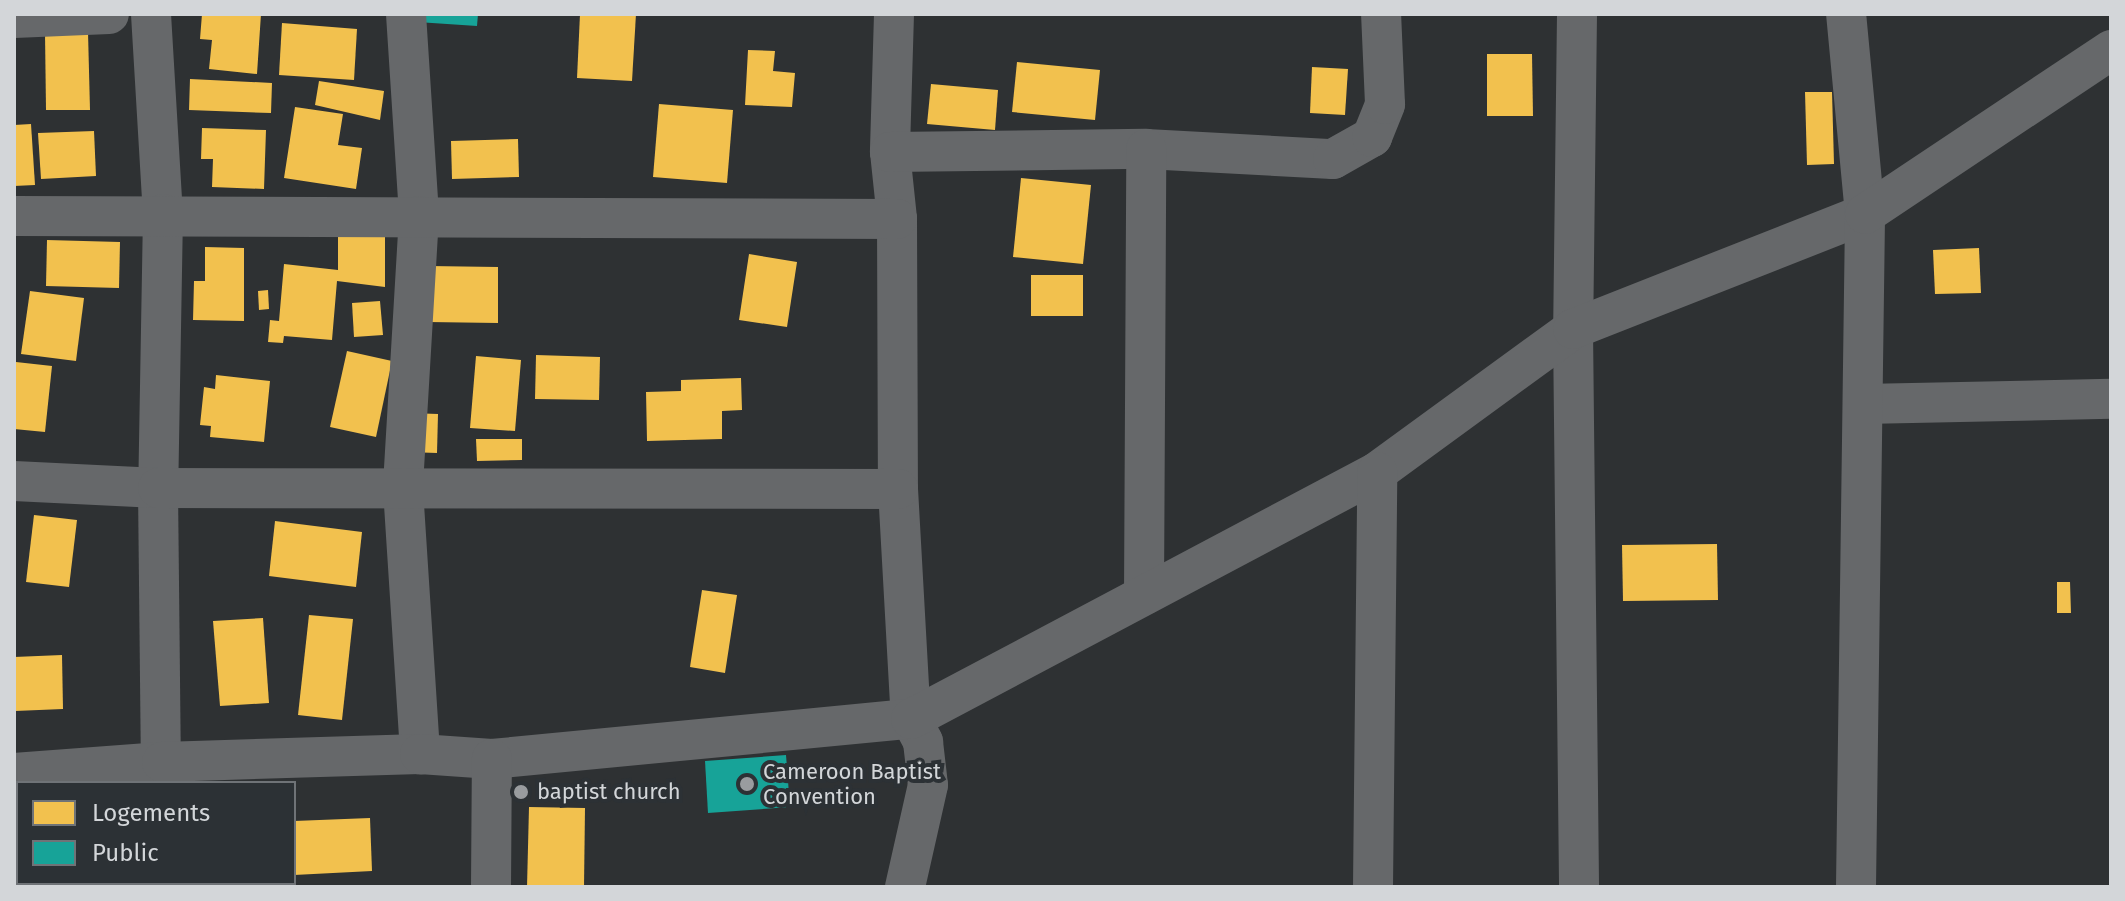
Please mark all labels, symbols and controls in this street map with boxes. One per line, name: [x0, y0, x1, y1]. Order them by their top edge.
place label: Cameroon Baptist Convention: [763, 758, 941, 810]
marker: Cameroon Baptist Convention: [738, 775, 756, 793]
place label: baptist church: [537, 779, 681, 805]
legend: [16, 781, 296, 885]
marker: baptist church: [512, 783, 530, 801]
text: Logements: [92, 799, 210, 827]
text: Public: [92, 839, 159, 867]

